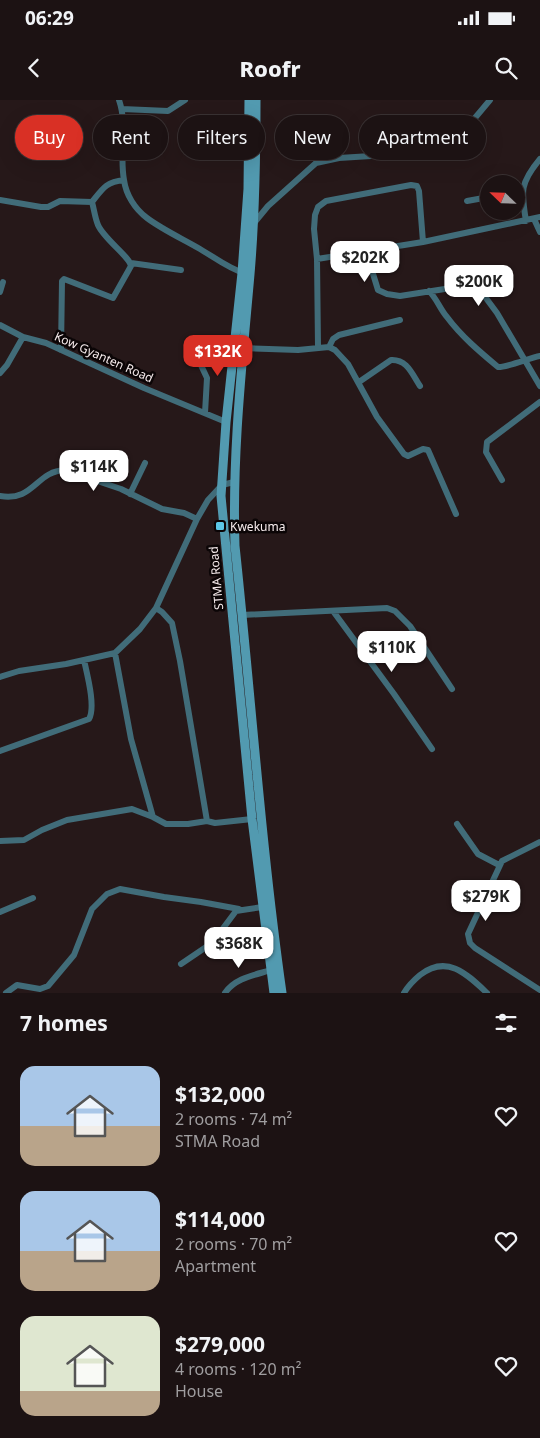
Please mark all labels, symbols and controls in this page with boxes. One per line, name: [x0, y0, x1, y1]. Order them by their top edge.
text: 06:29: [25, 5, 74, 31]
text: Roofr: [239, 53, 301, 83]
icon: back: [20, 54, 48, 82]
icon: search: [492, 54, 520, 82]
chip: Buy: [15, 115, 83, 160]
chip: Rent: [93, 115, 168, 160]
chip: Filters: [178, 115, 265, 160]
chip: New: [275, 115, 349, 160]
chip: Apartment: [359, 115, 486, 160]
north arrow: [480, 175, 525, 220]
map controls: [480, 175, 525, 220]
pin: $202K: [330, 240, 400, 283]
text: $202K: [341, 246, 389, 268]
pin: $200K: [444, 264, 514, 307]
text: $200K: [455, 270, 503, 292]
street label: Kow Gyanten Road: [52, 328, 156, 386]
pin: $132K: [183, 334, 253, 377]
text: $132K: [194, 340, 242, 362]
pin: $114K: [59, 450, 129, 492]
text: $114K: [70, 455, 118, 477]
place label: Kwekuma: [230, 518, 285, 535]
marker: Kwekuma: [214, 520, 226, 532]
street label: STMA Road: [205, 545, 227, 611]
pin: $110K: [357, 630, 427, 673]
text: $110K: [368, 636, 416, 658]
pin: $279K: [451, 880, 521, 922]
text: $279K: [462, 885, 510, 907]
pin: $368K: [204, 926, 274, 969]
text: $368K: [215, 932, 263, 954]
text: 7 homes: [20, 1009, 108, 1037]
icon: filters: [492, 1009, 520, 1037]
text: $132,000: [175, 1080, 265, 1108]
icon: home: [60, 1086, 120, 1146]
icon: heart: [492, 1102, 520, 1130]
text: 2 rooms · 74 m²: [175, 1108, 292, 1130]
text: STMA Road: [175, 1130, 260, 1152]
text: $114,000: [175, 1205, 265, 1233]
icon: home: [60, 1211, 120, 1271]
icon: heart: [492, 1227, 520, 1255]
text: 2 rooms · 70 m²: [175, 1233, 292, 1255]
text: Apartment: [175, 1255, 256, 1277]
text: $279,000: [175, 1330, 265, 1358]
icon: home: [60, 1336, 120, 1396]
icon: heart: [492, 1352, 520, 1380]
text: 4 rooms · 120 m²: [175, 1358, 301, 1380]
text: House: [175, 1380, 223, 1402]

